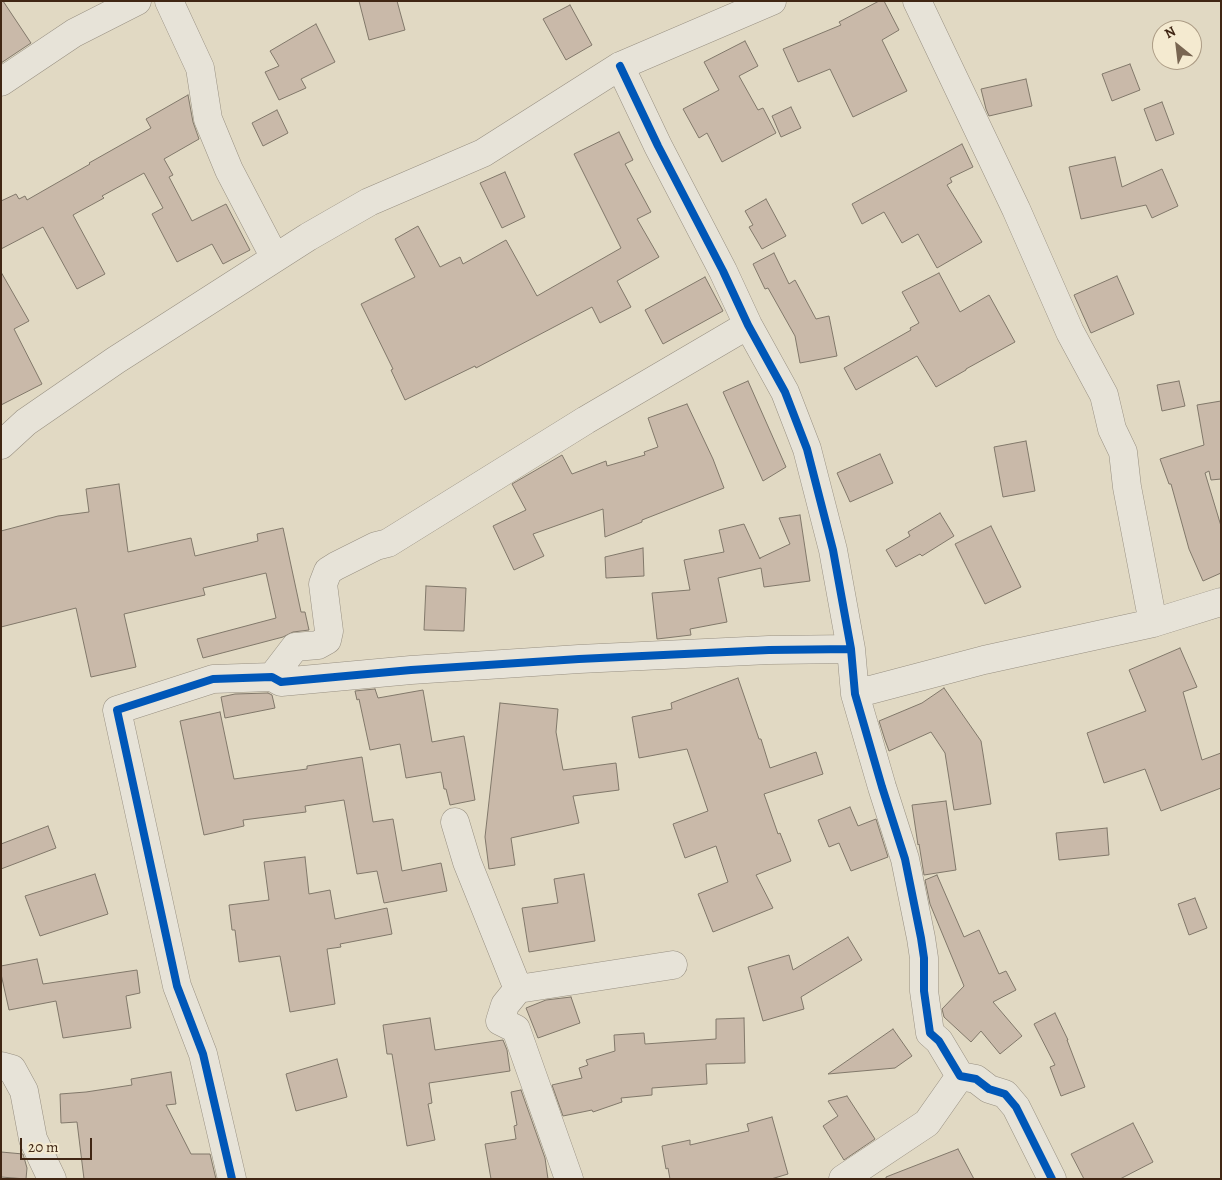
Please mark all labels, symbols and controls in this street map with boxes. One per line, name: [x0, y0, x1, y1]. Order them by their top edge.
north arrow: [1152, 20, 1202, 70]
text: N: [1161, 22, 1179, 43]
scale bar: [22, 1128, 95, 1160]
text: 20 m: [28, 1137, 59, 1157]

